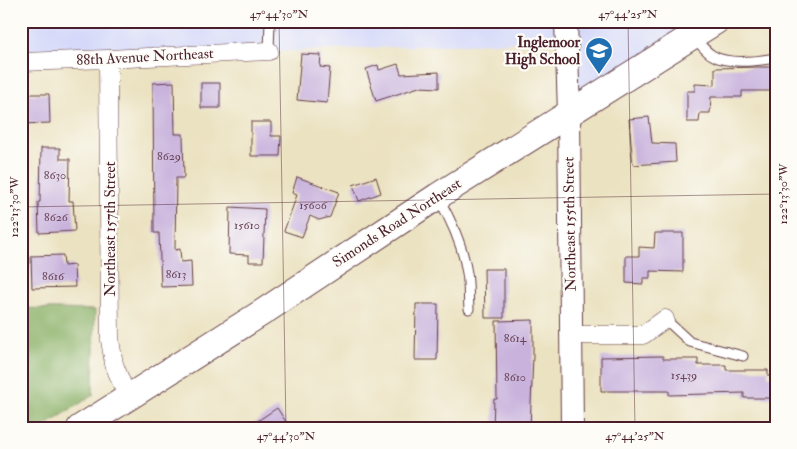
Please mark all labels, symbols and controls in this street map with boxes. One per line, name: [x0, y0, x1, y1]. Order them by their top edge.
text: 47°44'30"N: [250, 7, 309, 22]
text: 47°44'25"N: [598, 7, 658, 22]
place label: Inglemoor High School: [505, 33, 580, 70]
school or university icon: Inglemoor High School: [584, 36, 614, 75]
street label: 88th Avenue Northeast: [76, 44, 214, 70]
house number: 8629: [157, 149, 181, 164]
street label: Northeast 155th Street: [559, 156, 581, 292]
street label: Northeast 157th Street: [101, 161, 120, 297]
text: 122°13'30"W: [776, 163, 791, 224]
house number: 8630: [44, 168, 66, 183]
street label: Simonds Road Northeast: [329, 174, 465, 272]
text: 122°13'30"W: [7, 176, 22, 237]
house number: 15606: [299, 198, 328, 213]
house number: 8626: [44, 210, 69, 225]
house number: 15610: [234, 218, 260, 233]
house number: 8613: [166, 267, 186, 282]
house number: 8616: [42, 269, 65, 284]
house number: 8614: [504, 331, 527, 346]
house number: 15439: [671, 368, 697, 383]
house number: 8610: [504, 370, 526, 385]
text: 47°44'30"N: [257, 429, 316, 444]
text: 47°44'25"N: [605, 429, 665, 444]

